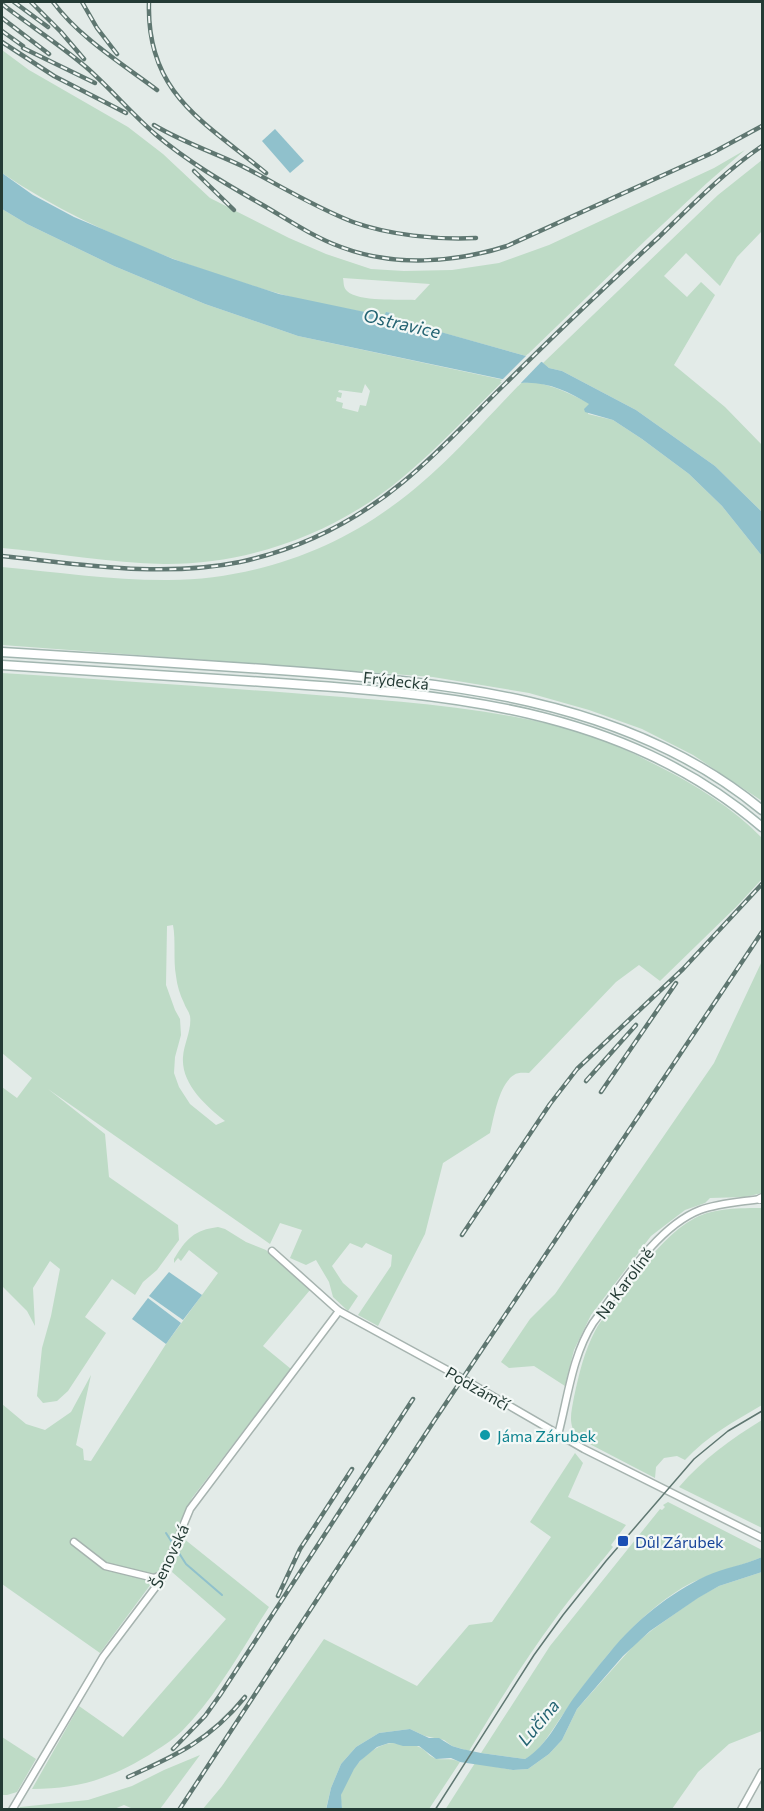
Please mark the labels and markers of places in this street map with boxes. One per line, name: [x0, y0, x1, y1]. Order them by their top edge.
place label: Jáma Zárubek: [497, 1426, 597, 1445]
marker: Jáma Zárubek: [478, 1428, 492, 1442]
place label: Důl Zárubek: [635, 1532, 724, 1551]
marker: Důl Zárubek: [616, 1534, 630, 1548]

